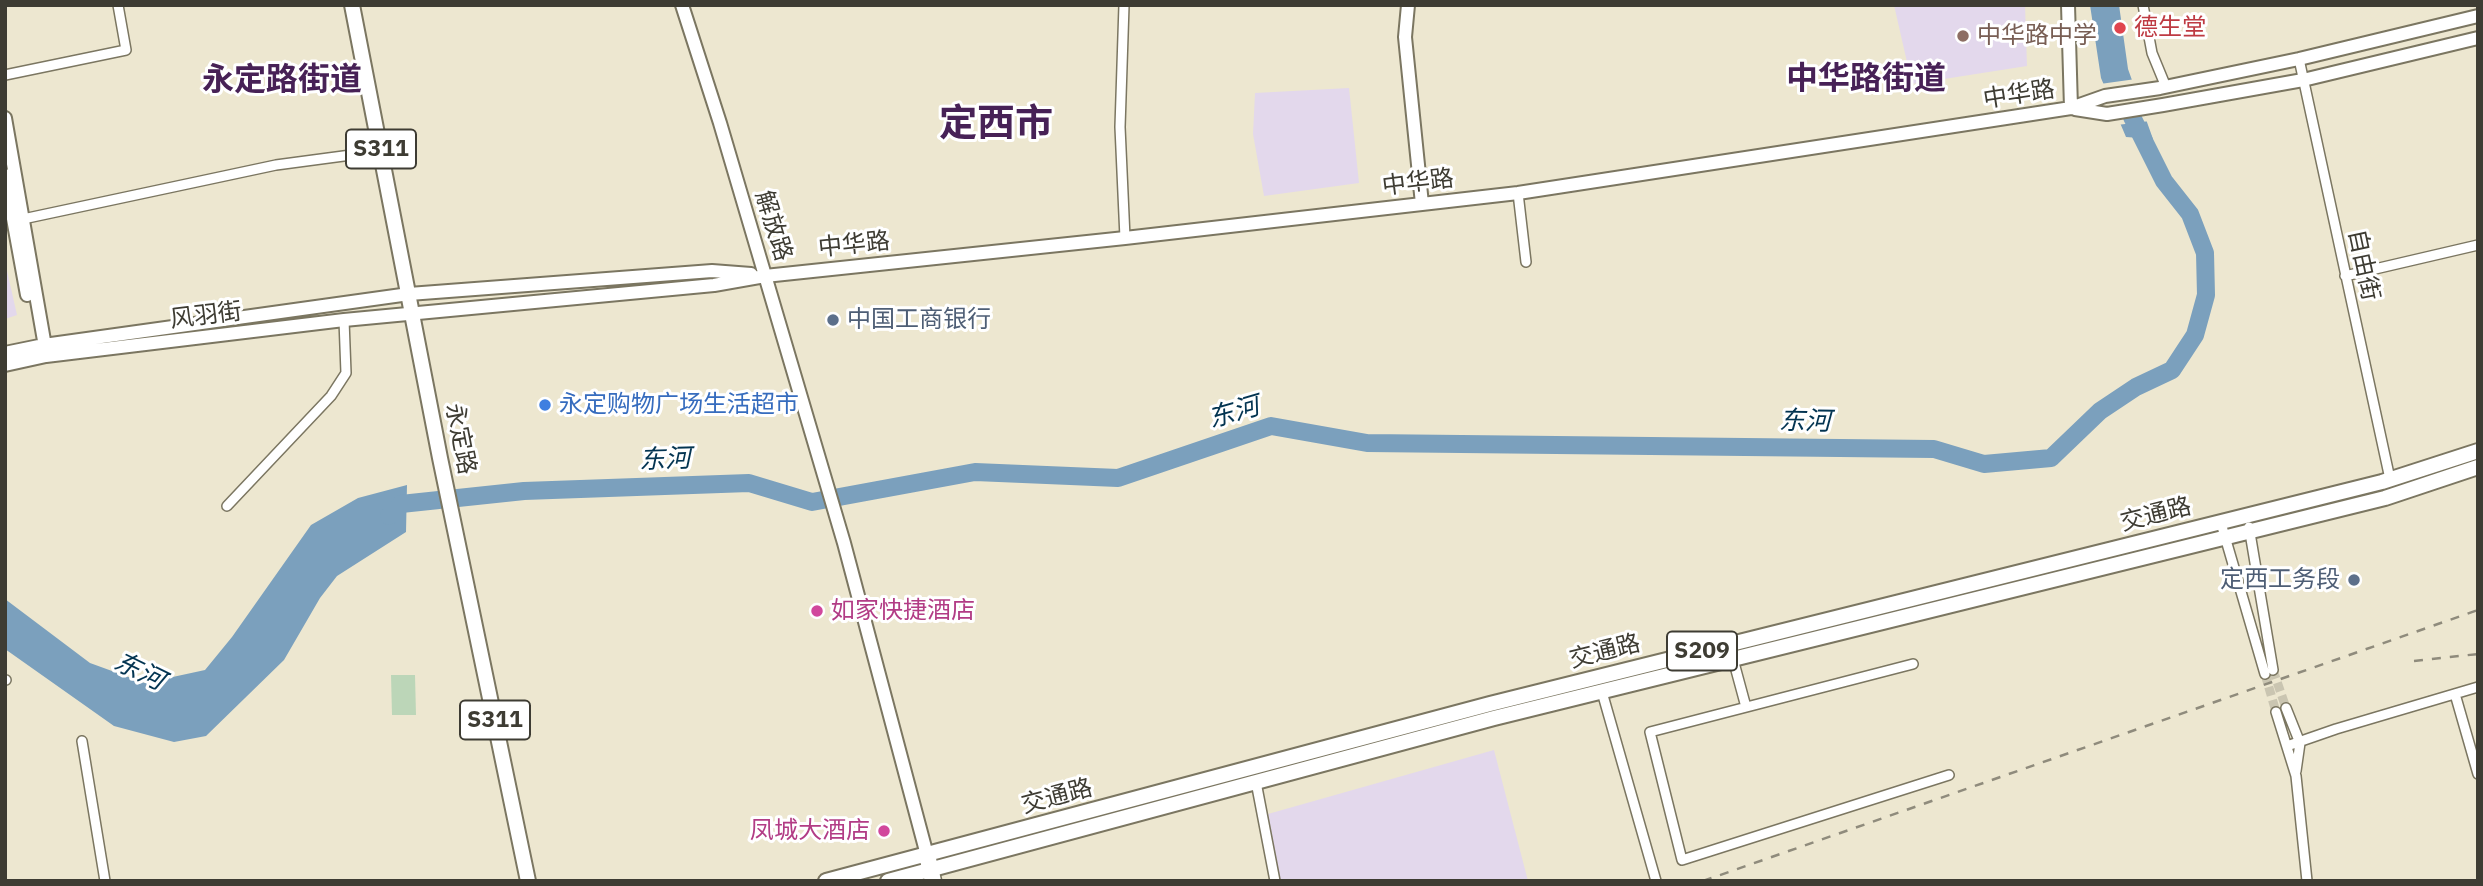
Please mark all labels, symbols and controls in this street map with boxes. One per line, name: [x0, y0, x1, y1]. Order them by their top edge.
place label: 德生堂: [2134, 14, 2206, 42]
marker: 德生堂: [2112, 20, 2128, 36]
place label: 中华路中学: [1977, 22, 2097, 50]
marker: 中华路中学: [1955, 28, 1971, 44]
district label: 中华路街道: [1786, 61, 1946, 99]
district label: 永定路街道: [202, 62, 362, 100]
street label: 中华路: [1981, 75, 2057, 115]
district label: 定西市: [939, 102, 1053, 148]
road number: S311: [346, 130, 416, 168]
street label: 中华路: [1381, 164, 1455, 202]
street label: 解放路: [749, 187, 797, 265]
street label: 中华路: [817, 227, 891, 263]
street label: 自由街: [2341, 227, 2385, 303]
street label: 风羽街: [169, 297, 243, 335]
place label: 中国工商银行: [847, 306, 991, 334]
marker: 中国工商银行: [825, 312, 841, 328]
place label: 永定购物广场生活超市: [559, 391, 799, 419]
water label: 东河: [1205, 391, 1263, 435]
marker: 永定购物广场生活超市: [537, 397, 553, 413]
street label: 永定路: [439, 401, 481, 477]
water label: 东河: [1779, 406, 1831, 438]
water label: 东河: [638, 444, 692, 476]
street label: 交通路: [2118, 492, 2194, 538]
place label: 定西工务段: [2220, 566, 2340, 594]
marker: 定西工务段: [2346, 572, 2362, 588]
place label: 如家快捷酒店: [831, 597, 975, 625]
marker: 如家快捷酒店: [809, 603, 825, 619]
street label: 交通路: [1567, 629, 1643, 675]
road number: S209: [1667, 632, 1737, 670]
water label: 东河: [109, 647, 169, 697]
road number: S311: [460, 700, 530, 740]
street label: 交通路: [1018, 774, 1096, 820]
place label: 凤城大酒店: [750, 817, 870, 845]
marker: 凤城大酒店: [876, 823, 892, 839]

